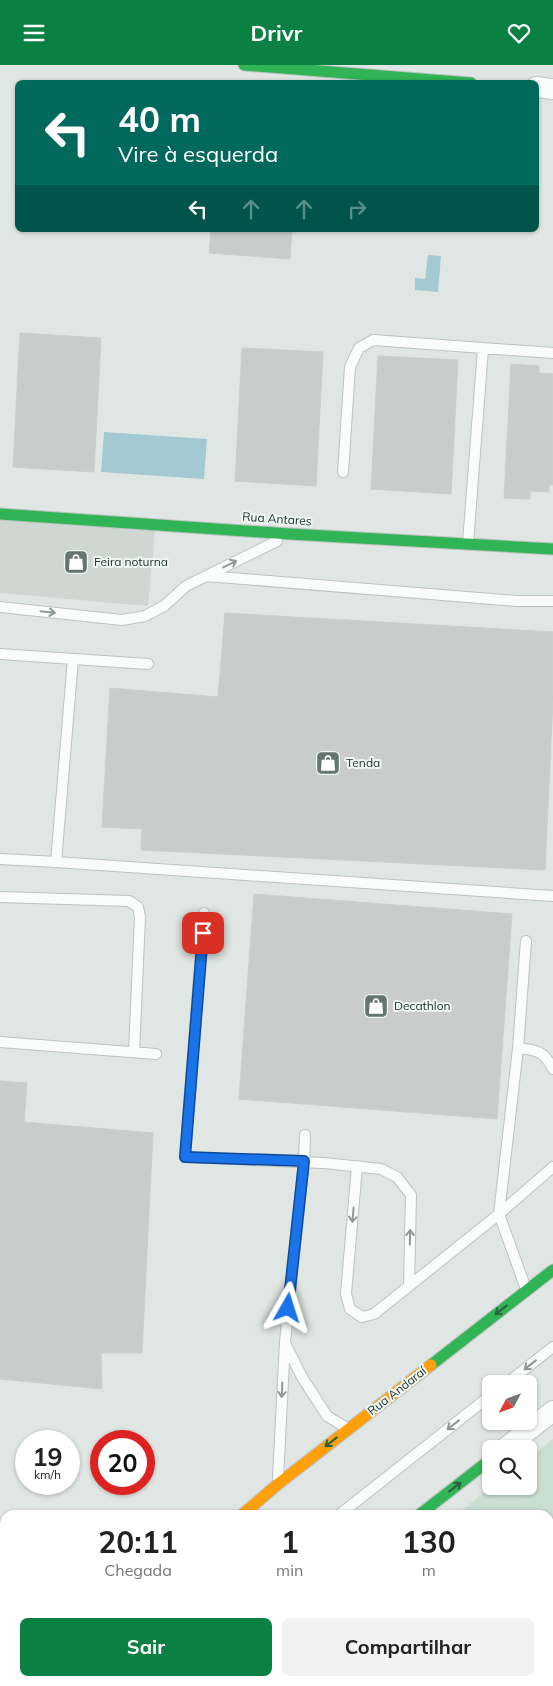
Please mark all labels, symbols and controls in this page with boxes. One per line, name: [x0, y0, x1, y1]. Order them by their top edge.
icon: menu: [20, 19, 48, 47]
text: Drivr: [251, 19, 302, 47]
icon: heart: [505, 19, 533, 47]
text: 40 m: [118, 97, 201, 141]
icon: left: [35, 100, 100, 165]
text: Vire à esquerda: [118, 140, 278, 168]
icon: left: [184, 195, 212, 223]
icon: ahead: [237, 195, 265, 223]
icon: ahead: [290, 195, 318, 223]
icon: right: [343, 195, 371, 223]
street label: Rua Antares: [242, 509, 312, 528]
shop icon: Feira noturna: [63, 549, 89, 575]
place label: Feira noturna: [94, 554, 168, 569]
one-way arrow: [222, 559, 237, 568]
one-way arrow: [40, 607, 56, 617]
shop icon: Tenda: [315, 750, 341, 776]
place label: Tenda: [346, 755, 380, 770]
pin: [182, 912, 224, 954]
icon: arrive: [189, 919, 217, 947]
shop icon: Decathlon: [363, 993, 389, 1019]
place label: Decathlon: [394, 998, 451, 1013]
one-way arrow: [348, 1206, 357, 1222]
one-way arrow: [405, 1229, 415, 1246]
position arrow: [261, 1281, 313, 1333]
one-way arrow: [495, 1305, 508, 1316]
one-way arrow: [523, 1360, 536, 1371]
street label: Rua Andaraí: [364, 1362, 430, 1418]
north arrow: [482, 1375, 538, 1430]
map controls: [482, 1375, 537, 1495]
one-way arrow: [278, 1382, 287, 1398]
one-way arrow: [447, 1420, 460, 1431]
speed limit sign: 20: [90, 1430, 155, 1495]
one-way arrow: [325, 1437, 338, 1448]
button: search: [482, 1440, 537, 1495]
text: 19: [32, 1441, 63, 1472]
text: km/h: [34, 1467, 61, 1482]
one-way arrow: [448, 1482, 462, 1492]
text: 20:11: [98, 1523, 178, 1561]
text: 1: [281, 1523, 299, 1561]
text: 130: [402, 1523, 456, 1561]
text: Chegada: [104, 1560, 172, 1580]
text: min: [276, 1560, 303, 1580]
text: m: [422, 1560, 436, 1580]
button: Sair: [20, 1618, 272, 1676]
button: Compartilhar: [282, 1618, 534, 1676]

